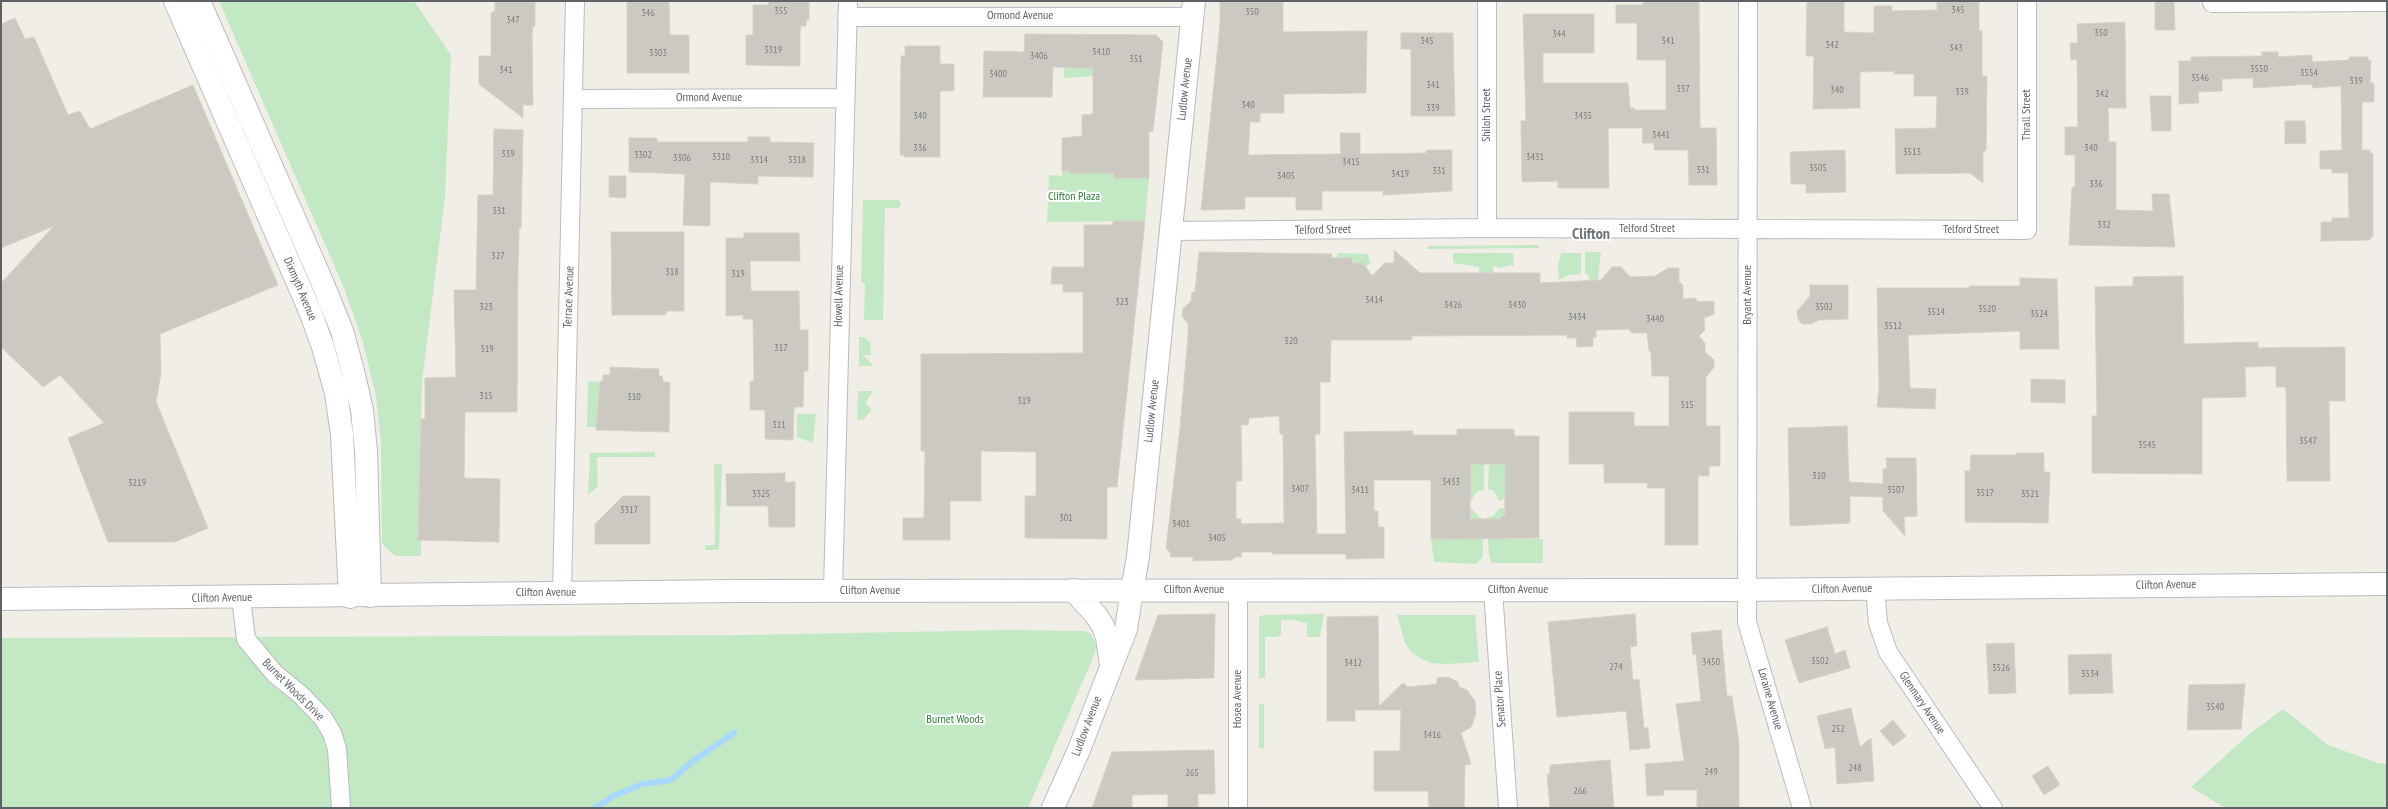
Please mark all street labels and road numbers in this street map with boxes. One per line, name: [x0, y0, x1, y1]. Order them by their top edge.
street label: Ormond Avenue: [987, 9, 1053, 23]
street label: Ludlow Avenue: [1175, 57, 1195, 121]
street label: Shiloh Street: [1480, 88, 1494, 142]
street label: Thrall Street: [2020, 89, 2034, 141]
street label: Ormond Avenue: [676, 91, 742, 105]
street label: Telford Street: [1295, 222, 1351, 238]
street label: Telford Street: [1619, 222, 1675, 236]
street label: Telford Street: [1943, 223, 1999, 237]
street label: Dixmyth Avenue: [280, 255, 320, 323]
street label: Howell Avenue: [831, 265, 847, 327]
street label: Bryant Avenue: [1741, 265, 1755, 325]
street label: Terrace Avenue: [561, 266, 577, 328]
street label: Ludlow Avenue: [1142, 379, 1162, 443]
street label: Clifton Avenue: [2136, 577, 2196, 593]
street label: Clifton Avenue: [1812, 581, 1872, 597]
street label: Clifton Avenue: [1164, 583, 1224, 597]
street label: Clifton Avenue: [1488, 583, 1548, 597]
street label: Clifton Avenue: [840, 584, 900, 598]
street label: Clifton Avenue: [516, 586, 576, 600]
street label: Clifton Avenue: [192, 590, 252, 606]
street label: Burnet Woods Drive: [259, 656, 327, 724]
street label: Loraine Avenue: [1754, 667, 1786, 731]
street label: Glenmary Avenue: [1896, 669, 1948, 737]
street label: Hosea Avenue: [1231, 670, 1245, 728]
street label: Senator Place: [1491, 670, 1509, 728]
street label: Ludlow Avenue: [1069, 694, 1105, 758]

